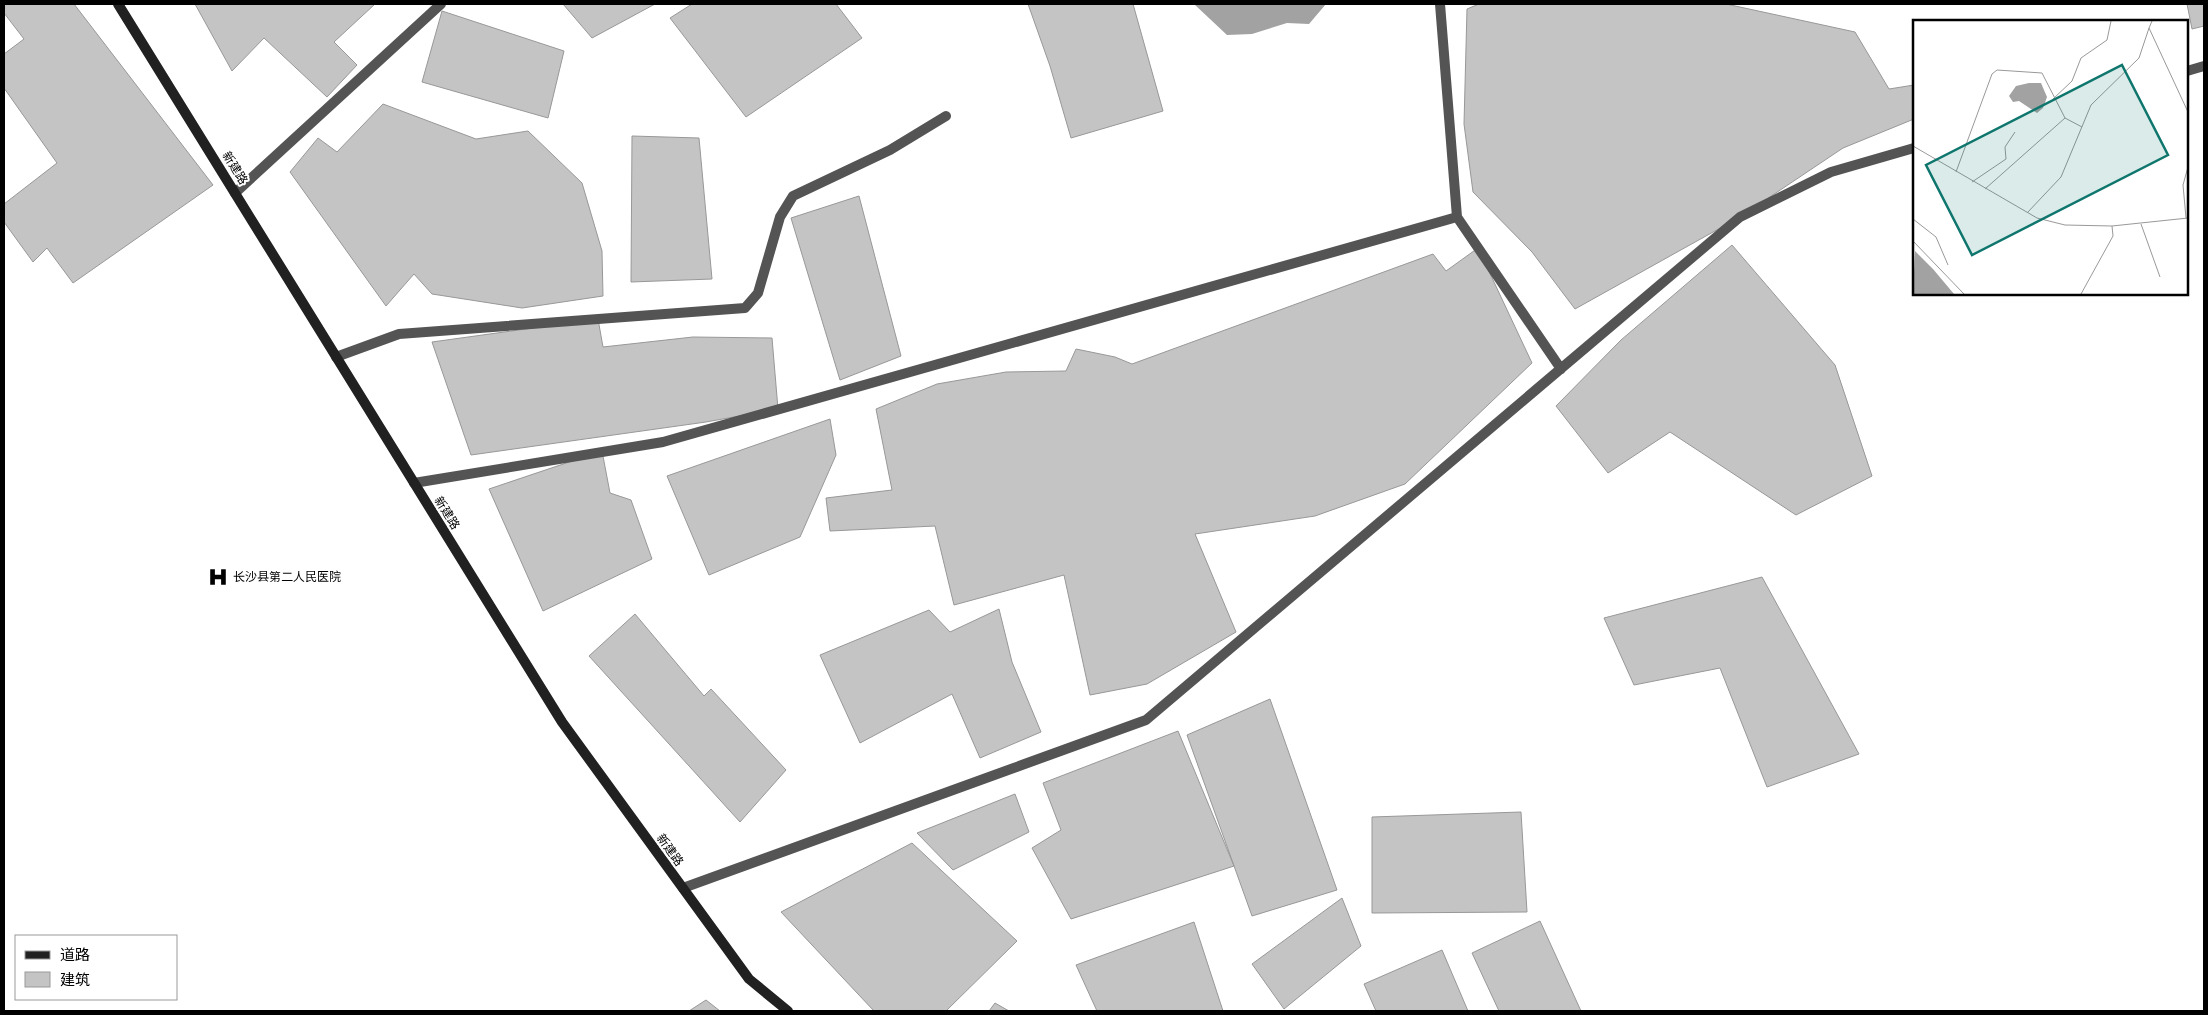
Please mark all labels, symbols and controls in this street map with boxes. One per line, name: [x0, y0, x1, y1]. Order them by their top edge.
inset map: [1913, 20, 2188, 295]
street label: 新建路: [220, 149, 250, 187]
street label: 新建路: [432, 494, 462, 532]
hospital icon: 长沙县第二人民医院: [207, 566, 229, 588]
place label: 长沙县第二人民医院: [233, 570, 341, 584]
street label: 新建路: [654, 831, 686, 869]
legend: [15, 935, 178, 1000]
text: 道路: [60, 946, 90, 963]
text: 建筑: [60, 971, 90, 988]

